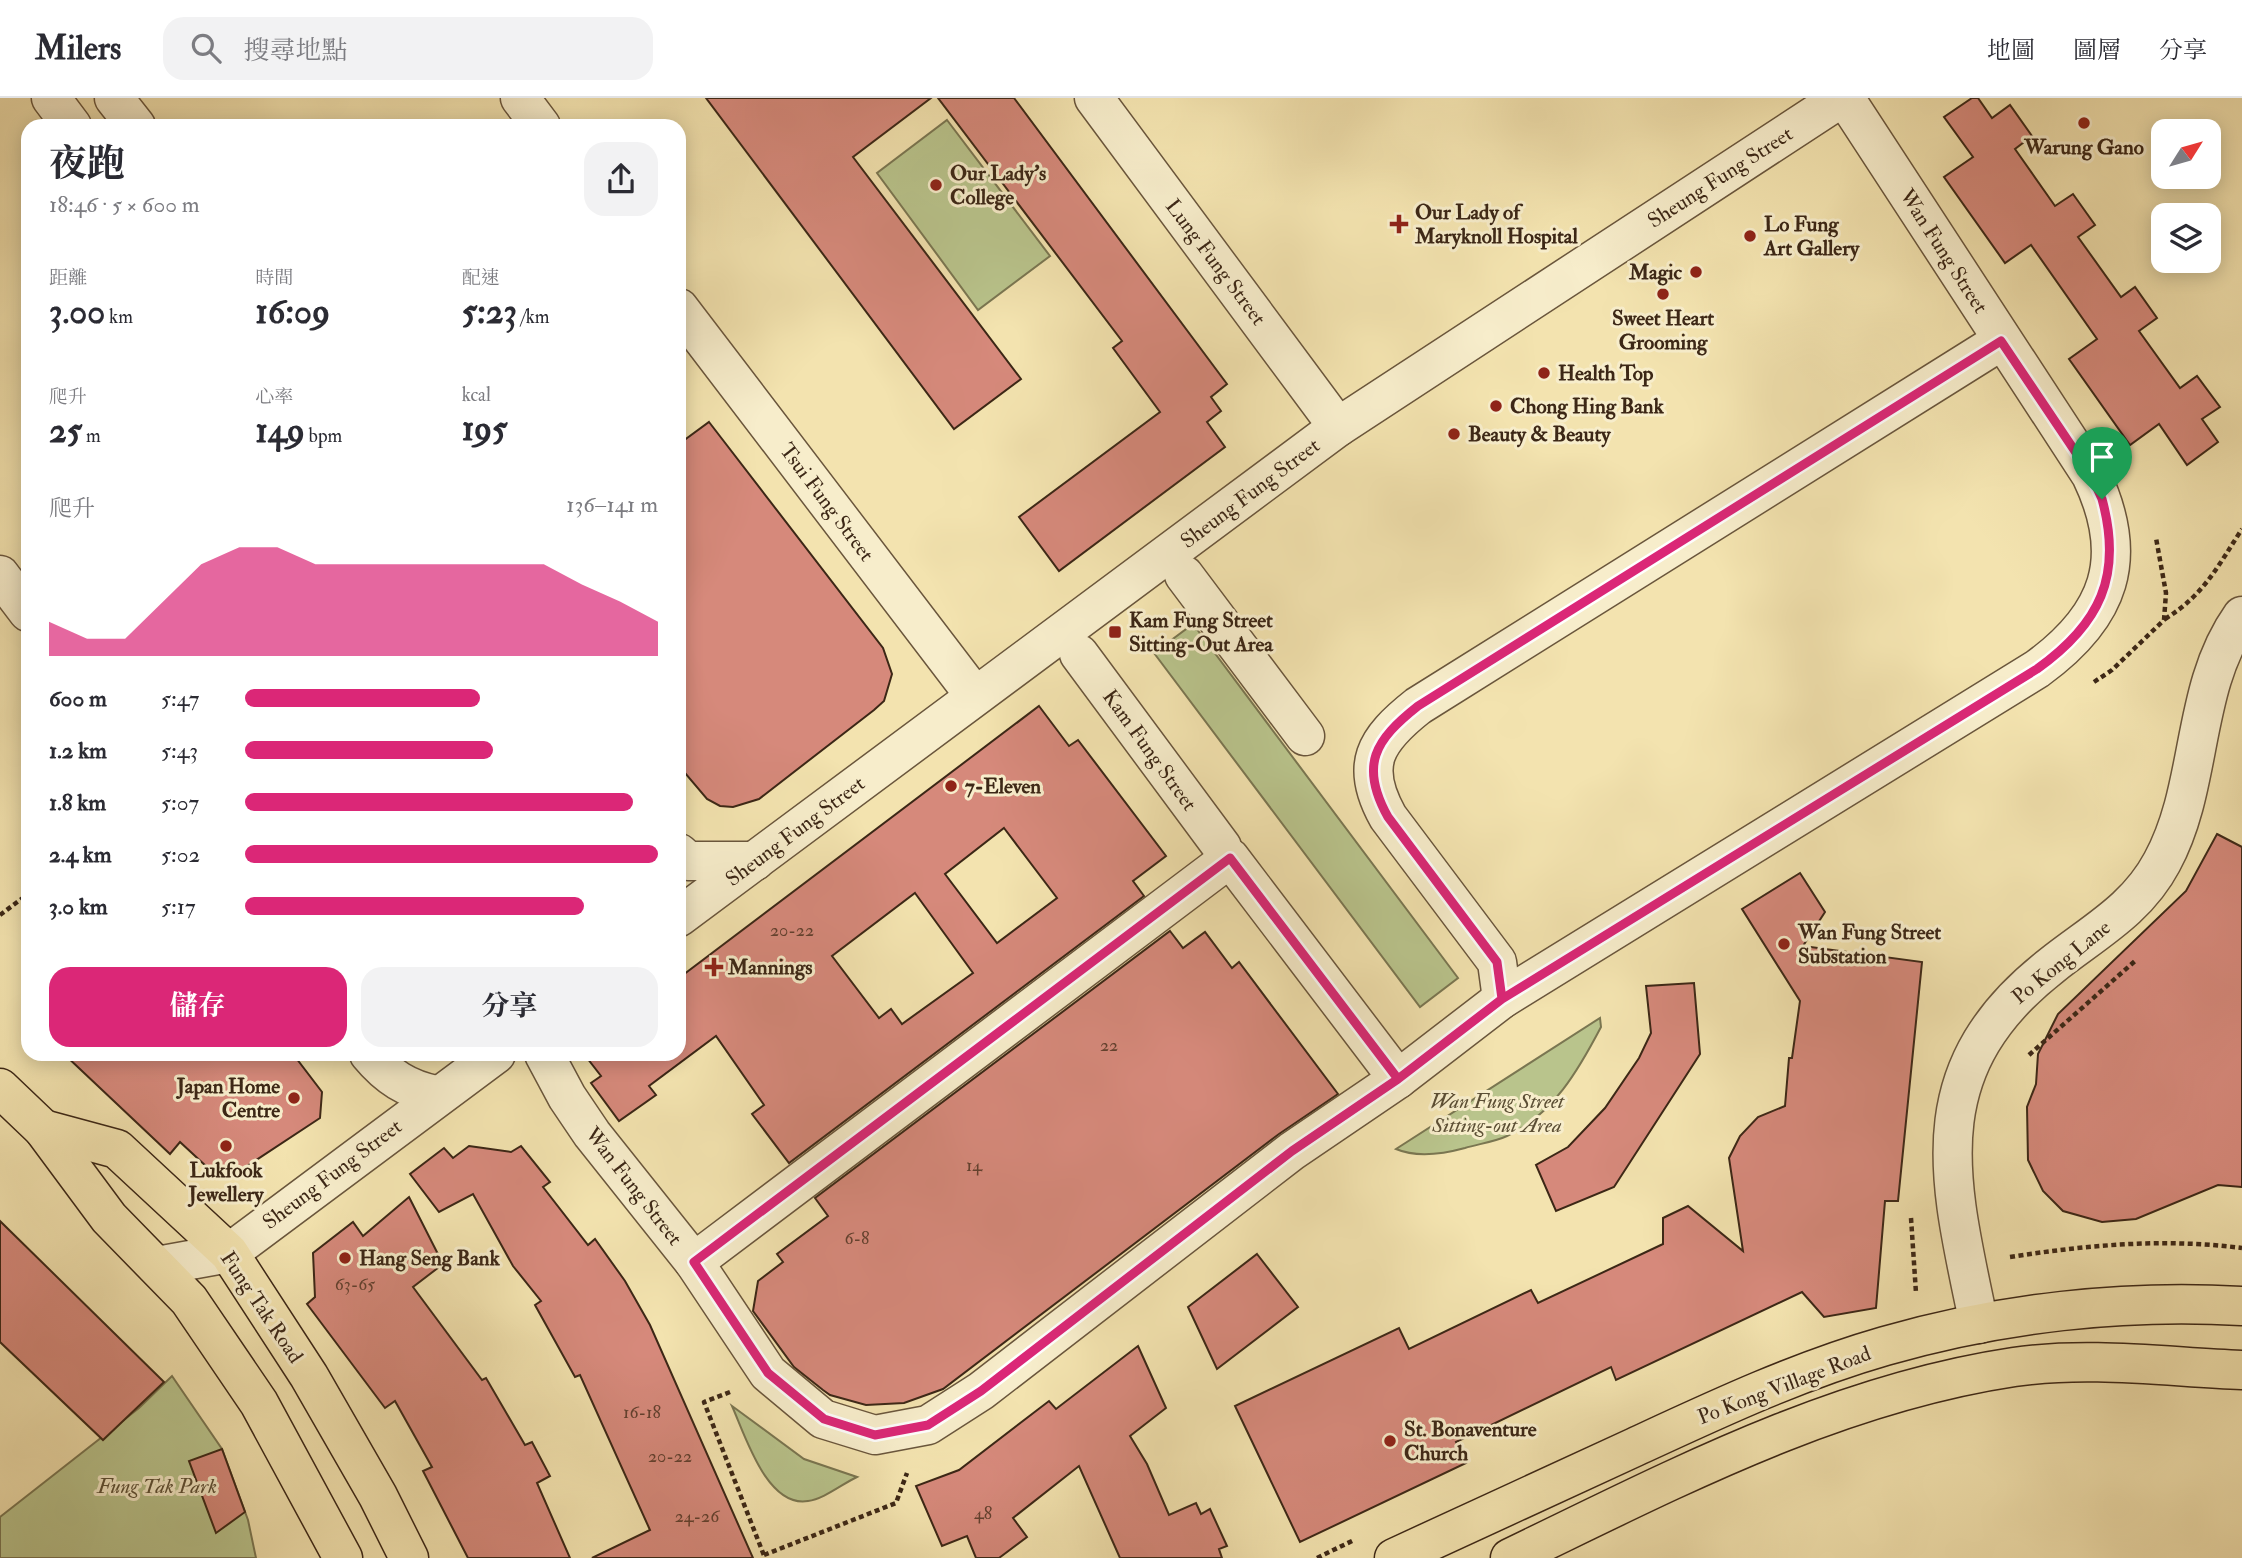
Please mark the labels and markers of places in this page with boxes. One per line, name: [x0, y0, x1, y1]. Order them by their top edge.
marker: Warung Gano: [2076, 115, 2092, 131]
place label: Warung Gano: [2023, 134, 2144, 161]
place label: Our Lady's College: [950, 160, 1046, 211]
marker: Our Lady's College: [928, 177, 944, 193]
place label: Our Lady of Maryknoll Hospital: [1414, 199, 1579, 250]
place label: Lo Fung Art Gallery: [1763, 211, 1860, 262]
marker: Our Lady of Maryknoll Hospital: [1389, 214, 1409, 234]
marker: Lo Fung Art Gallery: [1742, 228, 1758, 244]
place label: Magic: [1628, 259, 1683, 286]
marker: Magic: [1688, 264, 1704, 280]
marker: Sweet Heart Grooming: [1655, 286, 1671, 302]
place label: Sweet Heart Grooming: [1612, 305, 1714, 356]
place label: Health Top: [1558, 360, 1654, 387]
marker: Health Top: [1536, 365, 1552, 381]
place label: Chong Hing Bank: [1510, 393, 1665, 420]
marker: Chong Hing Bank: [1488, 398, 1504, 414]
place label: Beauty & Beauty: [1468, 421, 1611, 448]
marker: Beauty & Beauty: [1446, 426, 1462, 442]
pin: [2072, 427, 2132, 499]
place label: Kam Fung Street Sitting-Out Area: [1129, 607, 1274, 658]
marker: Kam Fung Street Sitting-Out Area: [1107, 624, 1123, 640]
place label: 7-Eleven: [965, 773, 1041, 800]
marker: 7-Eleven: [943, 778, 959, 794]
place label: Wan Fung Street Substation: [1797, 919, 1941, 970]
marker: Wan Fung Street Substation: [1776, 936, 1792, 952]
place label: Mannings: [727, 954, 812, 981]
marker: Mannings: [706, 959, 722, 975]
place label: Japan Home Centre: [176, 1073, 280, 1124]
marker: Japan Home Centre: [286, 1090, 302, 1106]
marker: Lukfook Jewellery: [218, 1138, 234, 1154]
place label: Lukfook Jewellery: [187, 1157, 264, 1208]
place label: Hang Seng Bank: [359, 1245, 501, 1272]
marker: Hang Seng Bank: [337, 1250, 353, 1266]
place label: St. Bonaventure Church: [1404, 1416, 1537, 1467]
marker: St. Bonaventure Church: [1382, 1433, 1398, 1449]

